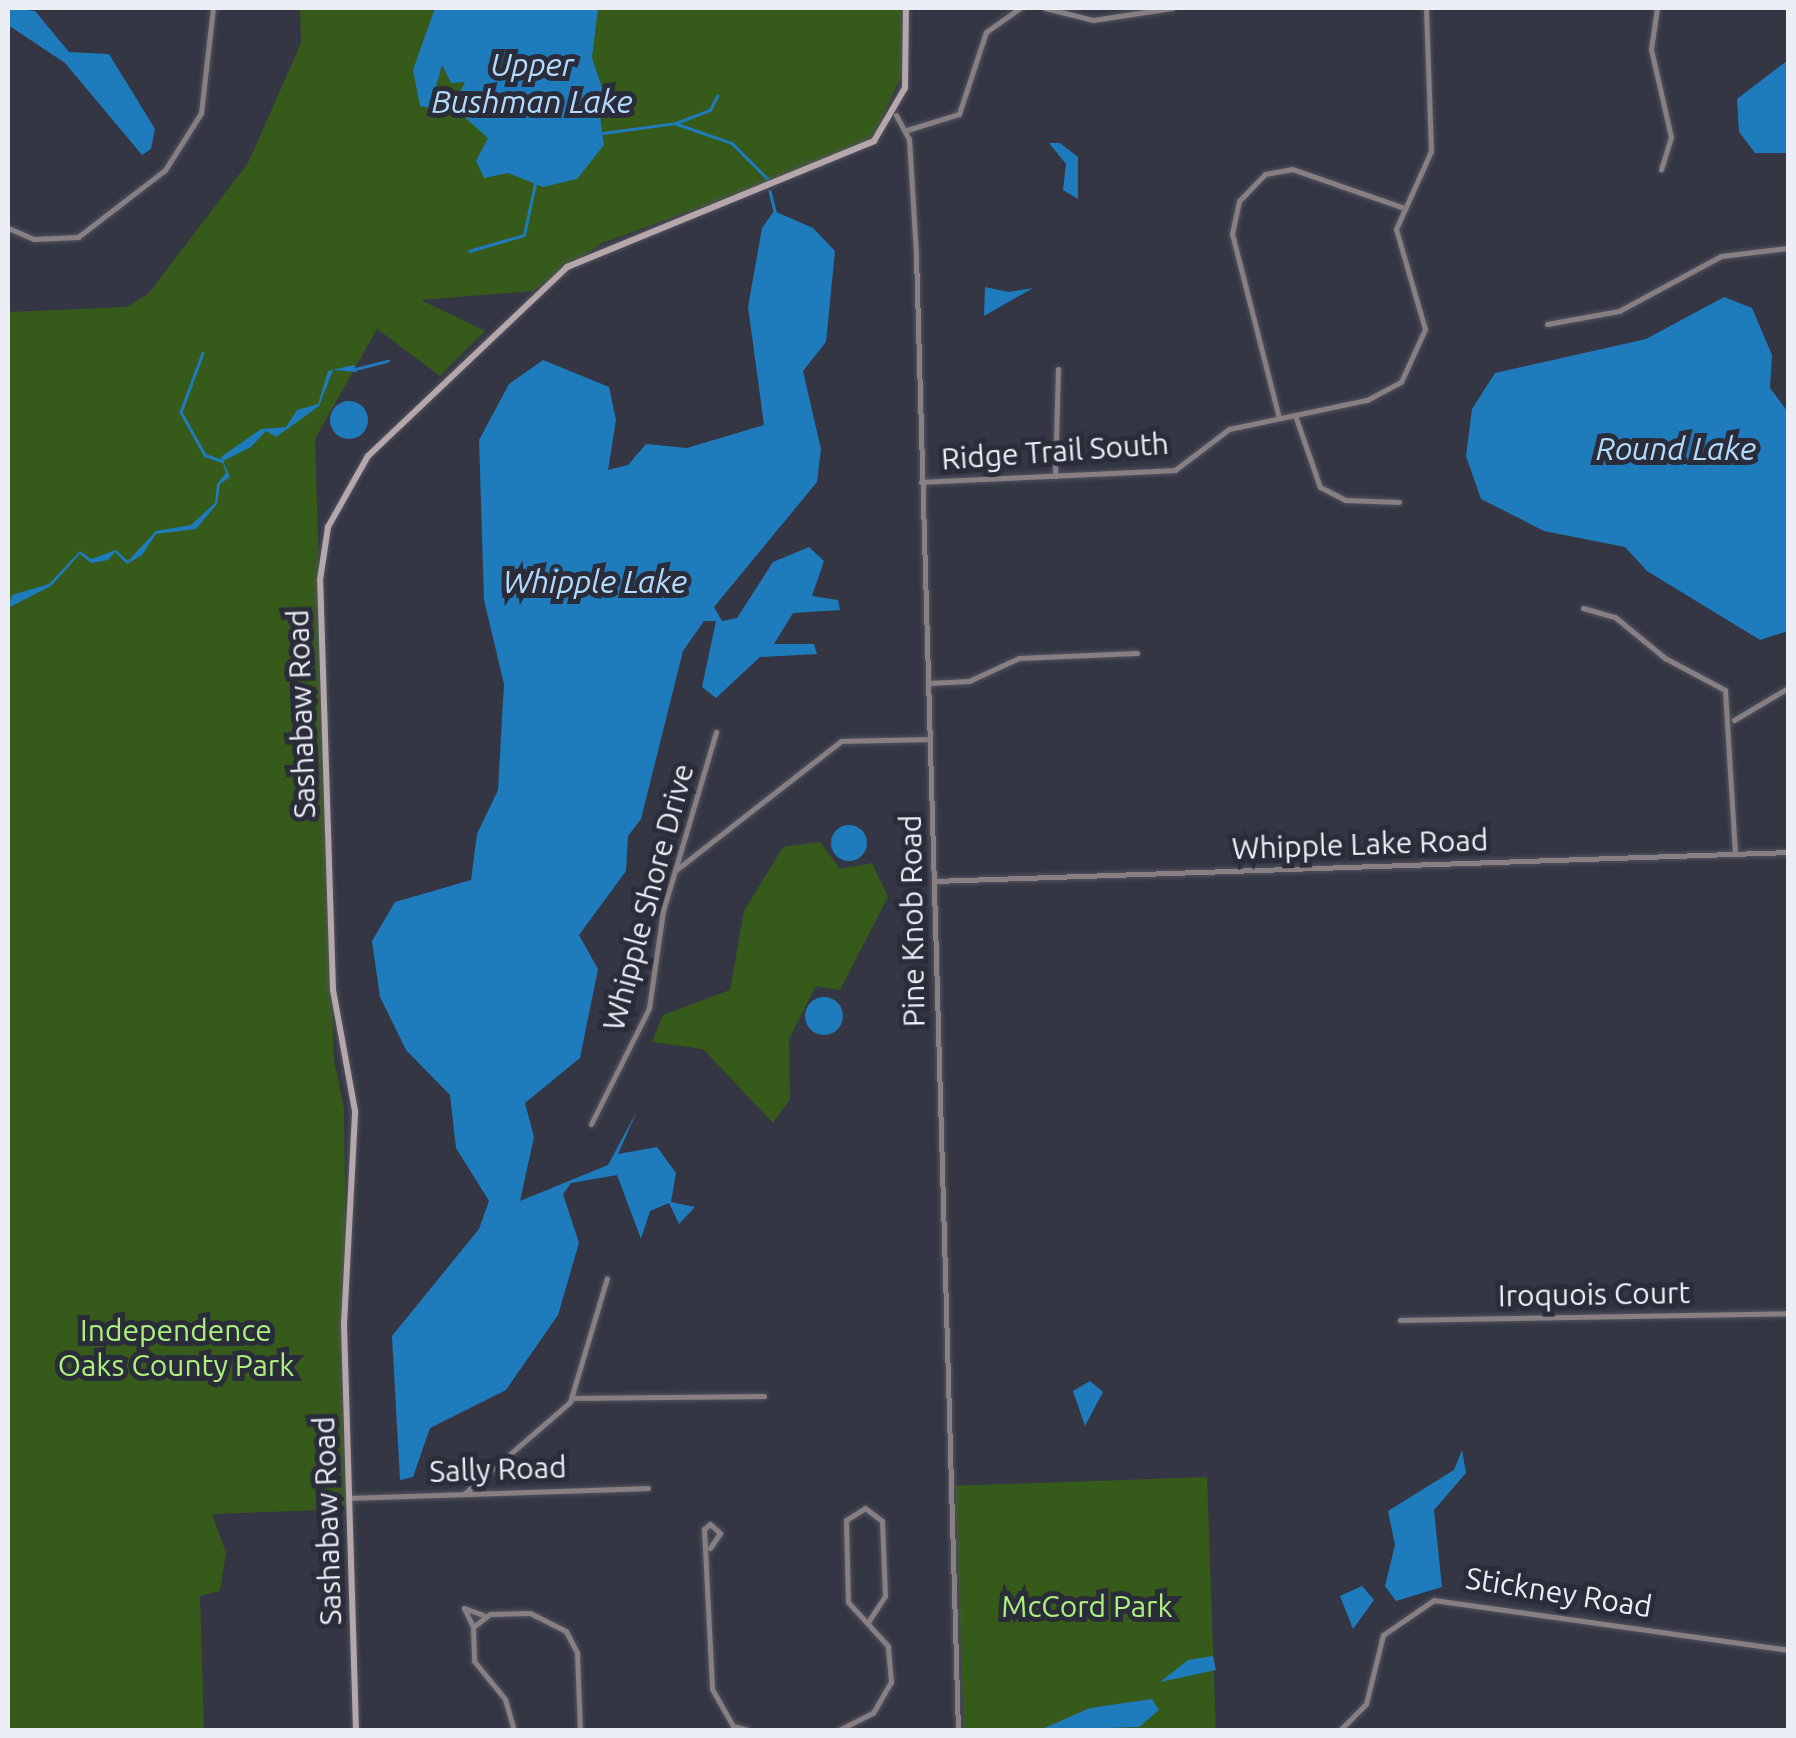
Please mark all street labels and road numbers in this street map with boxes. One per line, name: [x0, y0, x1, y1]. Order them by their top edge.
street label: Ridge Trail South: [940, 425, 1170, 477]
street label: Sashabaw Road: [279, 609, 323, 819]
street label: Whipple Shore Drive: [595, 760, 701, 1034]
street label: Pine Knob Road: [892, 815, 932, 1027]
street label: Whipple Lake Road: [1231, 822, 1489, 866]
street label: Iroquois Court: [1498, 1274, 1690, 1314]
street label: Sashabaw Road: [305, 1416, 349, 1626]
street label: Sally Road: [429, 1449, 567, 1489]
street label: Stickney Road: [1463, 1560, 1655, 1624]

